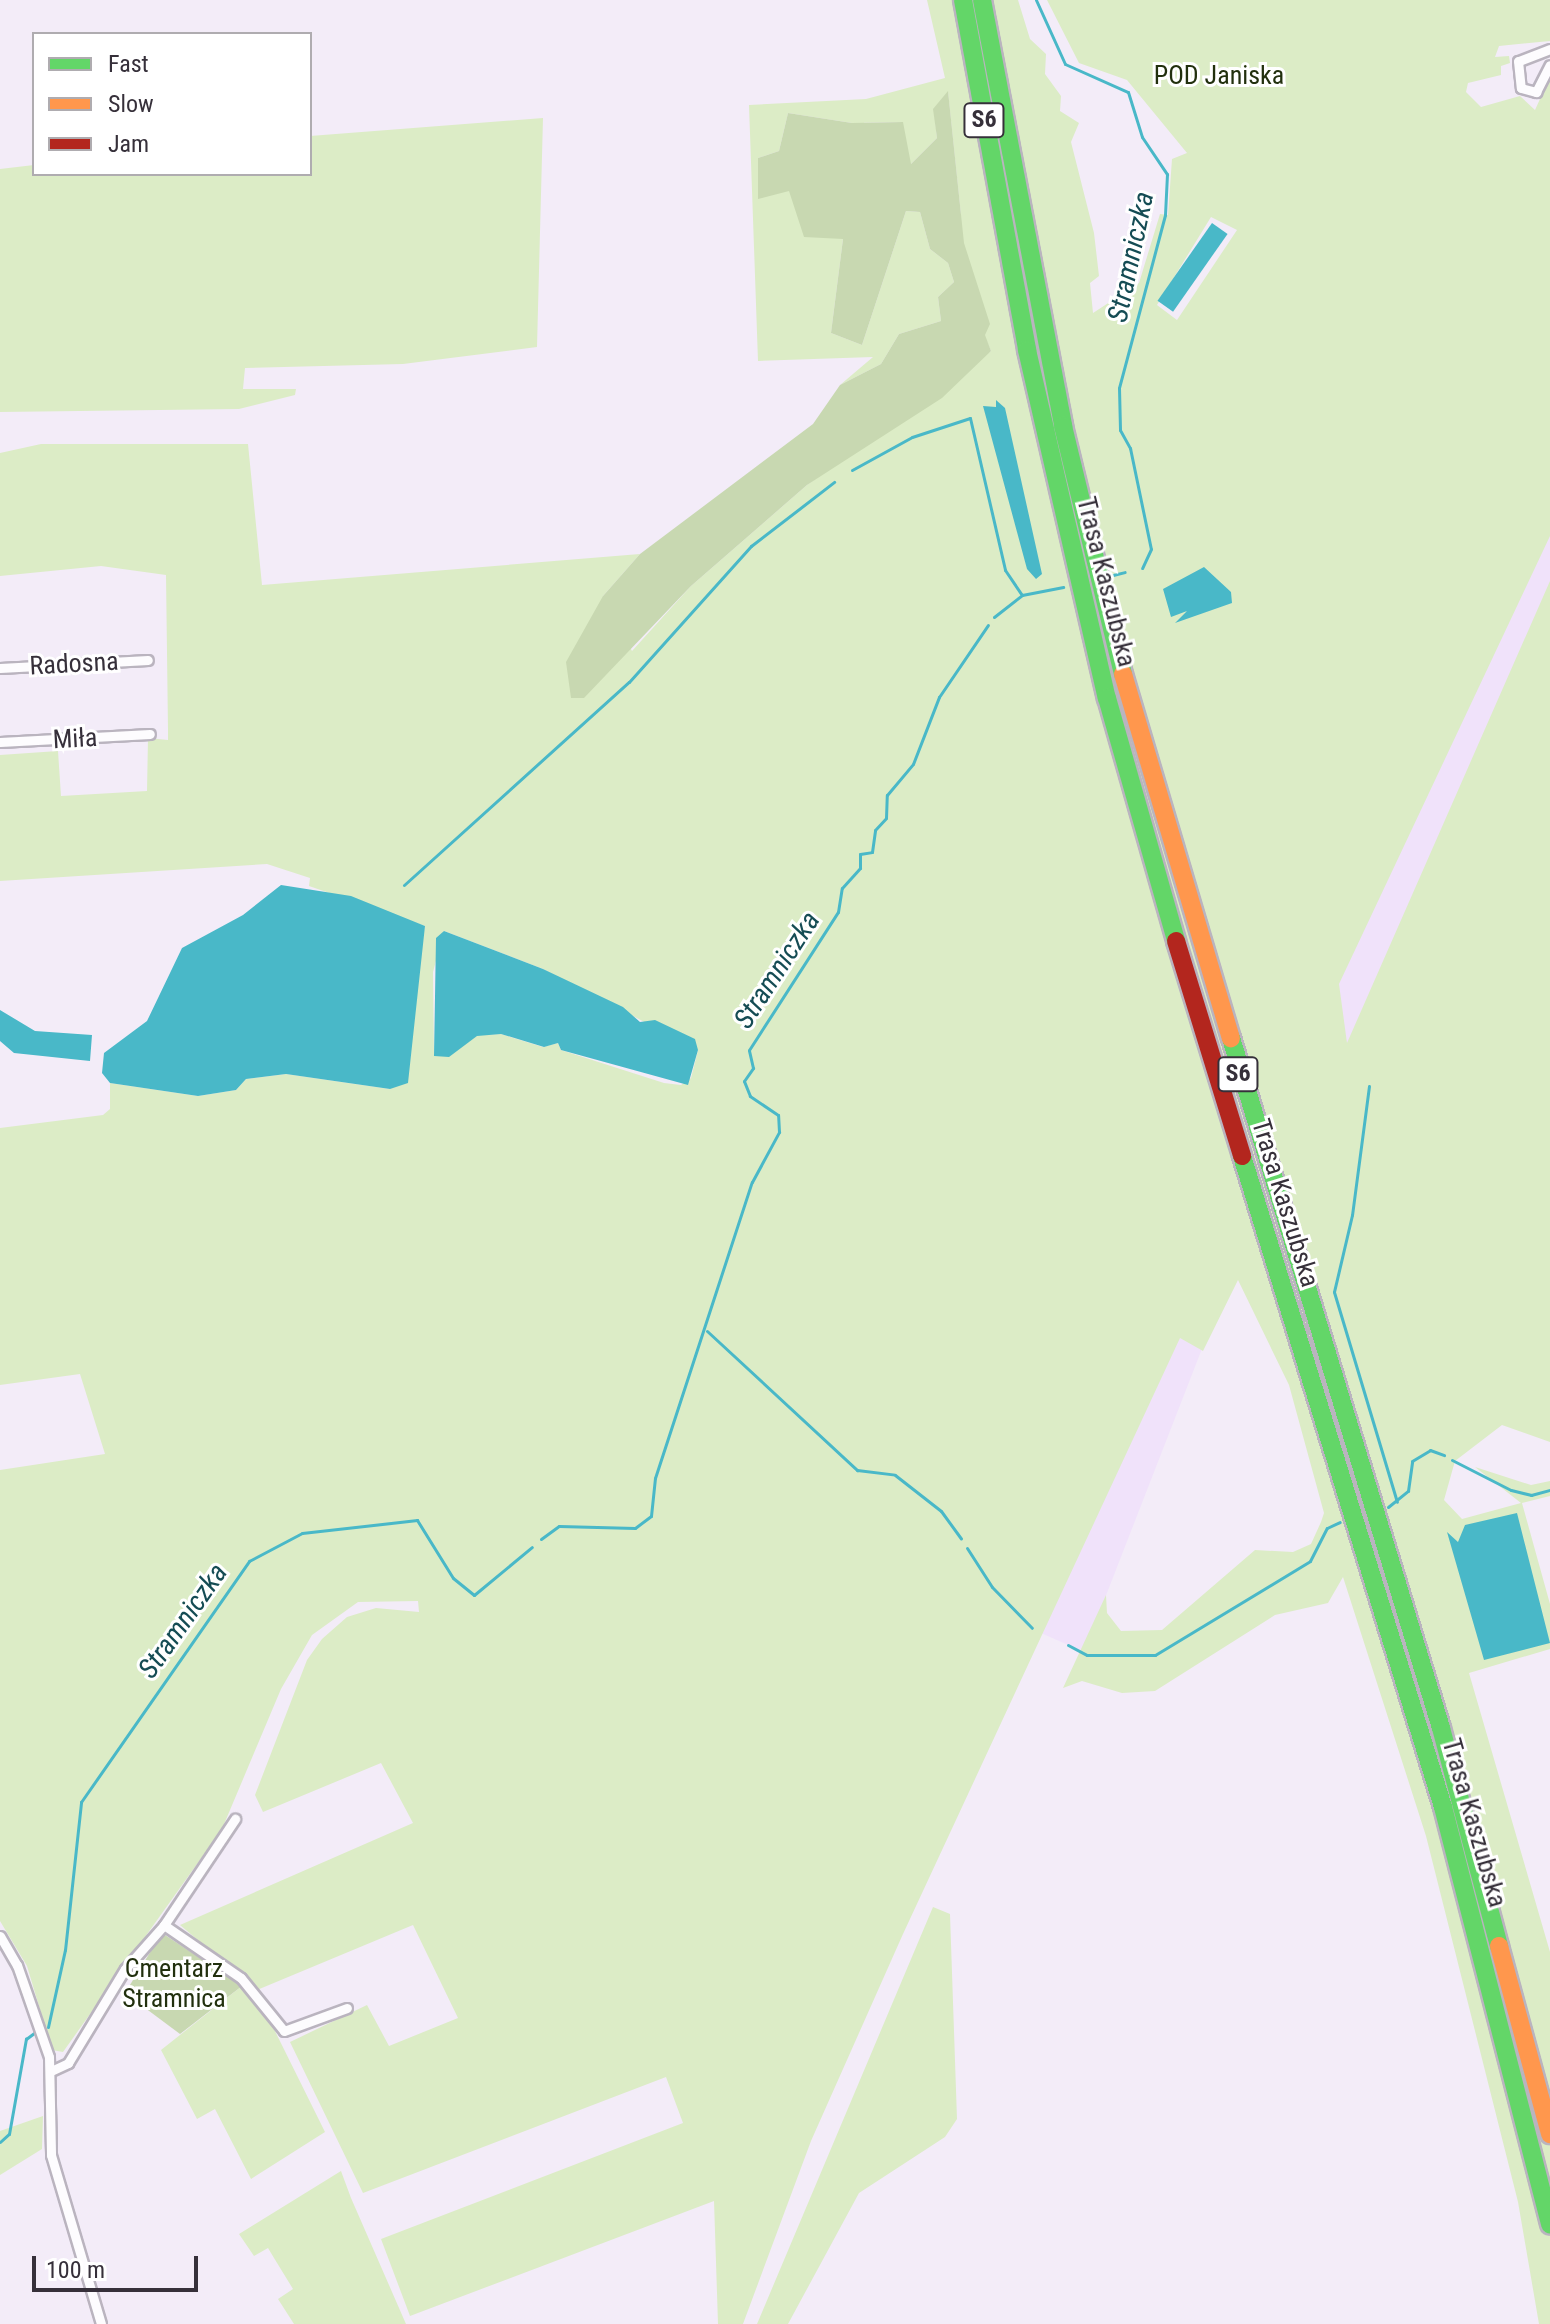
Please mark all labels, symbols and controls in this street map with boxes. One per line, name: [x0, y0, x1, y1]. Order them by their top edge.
legend: [32, 32, 312, 176]
text: Fast: [108, 50, 149, 78]
park label: POD Janiska: [1154, 60, 1284, 92]
text: Slow: [108, 90, 154, 118]
road number: S6: [962, 100, 1006, 140]
text: Jam: [108, 130, 149, 158]
water label: Stramniczka: [1101, 189, 1161, 325]
street label: Trasa Kaszubska: [1070, 494, 1142, 670]
street label: Radosna: [29, 646, 119, 682]
street label: Miła: [52, 722, 98, 756]
water label: Stramniczka: [727, 905, 827, 1035]
road number: S6: [1216, 1054, 1260, 1094]
street label: Trasa Kaszubska: [1245, 1115, 1325, 1291]
water label: Stramniczka: [131, 1557, 235, 1685]
street label: Trasa Kaszubska: [1435, 1735, 1513, 1911]
park label: Cmentarz Stramnica: [122, 1953, 226, 2014]
scale bar: [36, 2240, 202, 2290]
text: 100 m: [46, 2256, 105, 2284]

